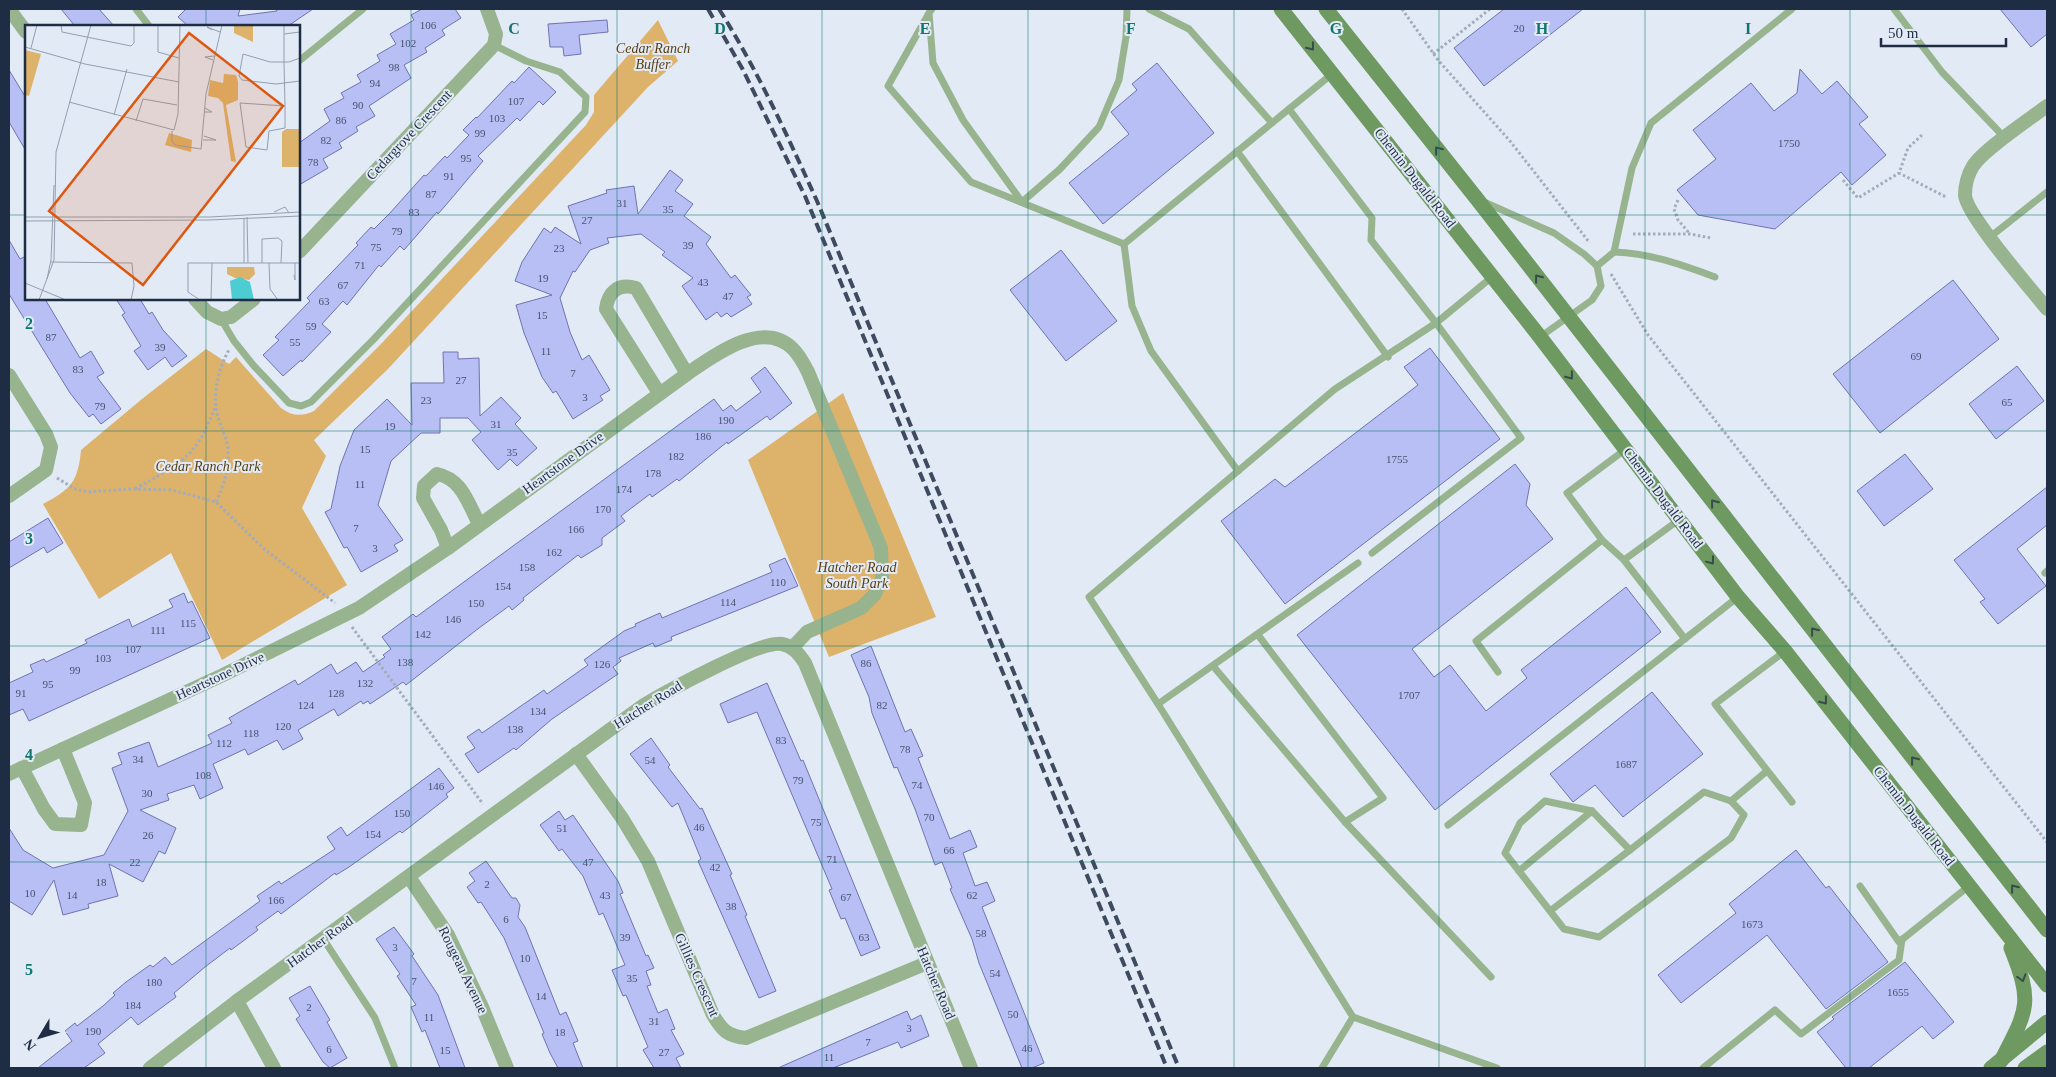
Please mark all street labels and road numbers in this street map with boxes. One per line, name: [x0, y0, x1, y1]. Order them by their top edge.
street label: Cedargrove Crescent: [363, 87, 455, 183]
street label: Chemin Dugald Road: [1372, 125, 1458, 231]
street label: Heartstone Drive: [520, 429, 606, 497]
street label: Chemin Dugald Road: [1620, 445, 1706, 551]
street label: Heartstone Drive: [173, 649, 267, 703]
street label: Hatcher Road: [611, 678, 685, 732]
street label: Chemin Dugald Road: [1871, 763, 1957, 869]
street label: Hatcher Road: [284, 913, 356, 971]
street label: Rougeau Avenue: [435, 924, 491, 1016]
street label: Gillies Crescent: [672, 931, 722, 1019]
street label: Hatcher Road: [914, 944, 958, 1022]

